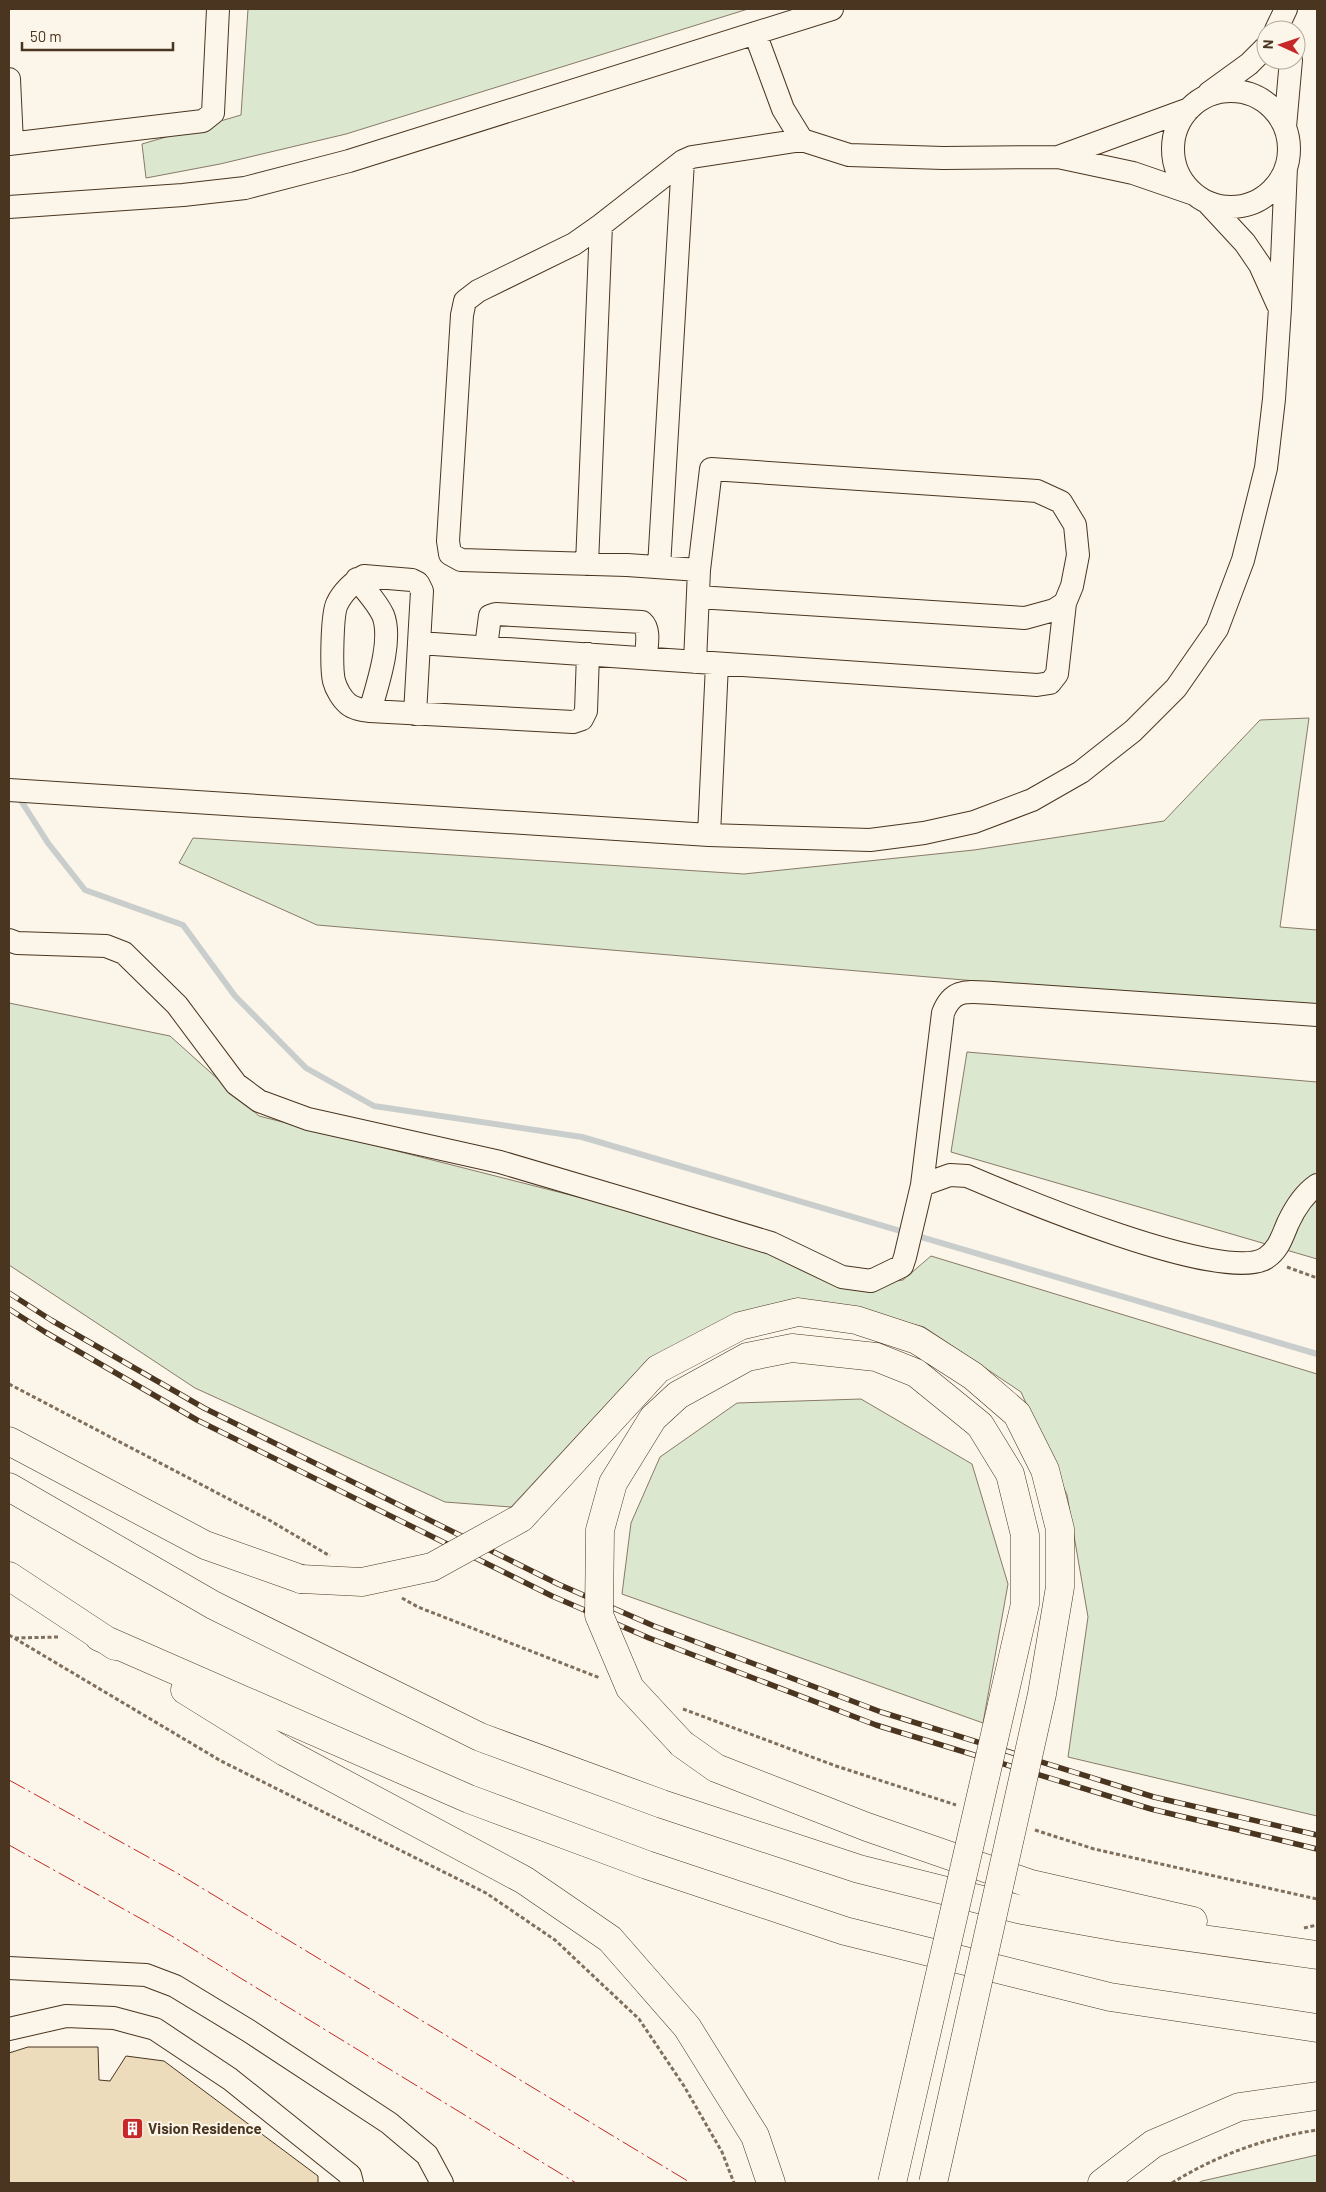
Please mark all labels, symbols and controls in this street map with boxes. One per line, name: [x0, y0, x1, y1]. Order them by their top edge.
scale bar: [22, 20, 174, 52]
north arrow: [1256, 20, 1306, 70]
text: 50 m: [30, 27, 62, 45]
text: N: [1259, 39, 1276, 49]
building icon: Vision Residence: [120, 2117, 144, 2141]
place label: Vision Residence: [148, 2119, 262, 2137]

